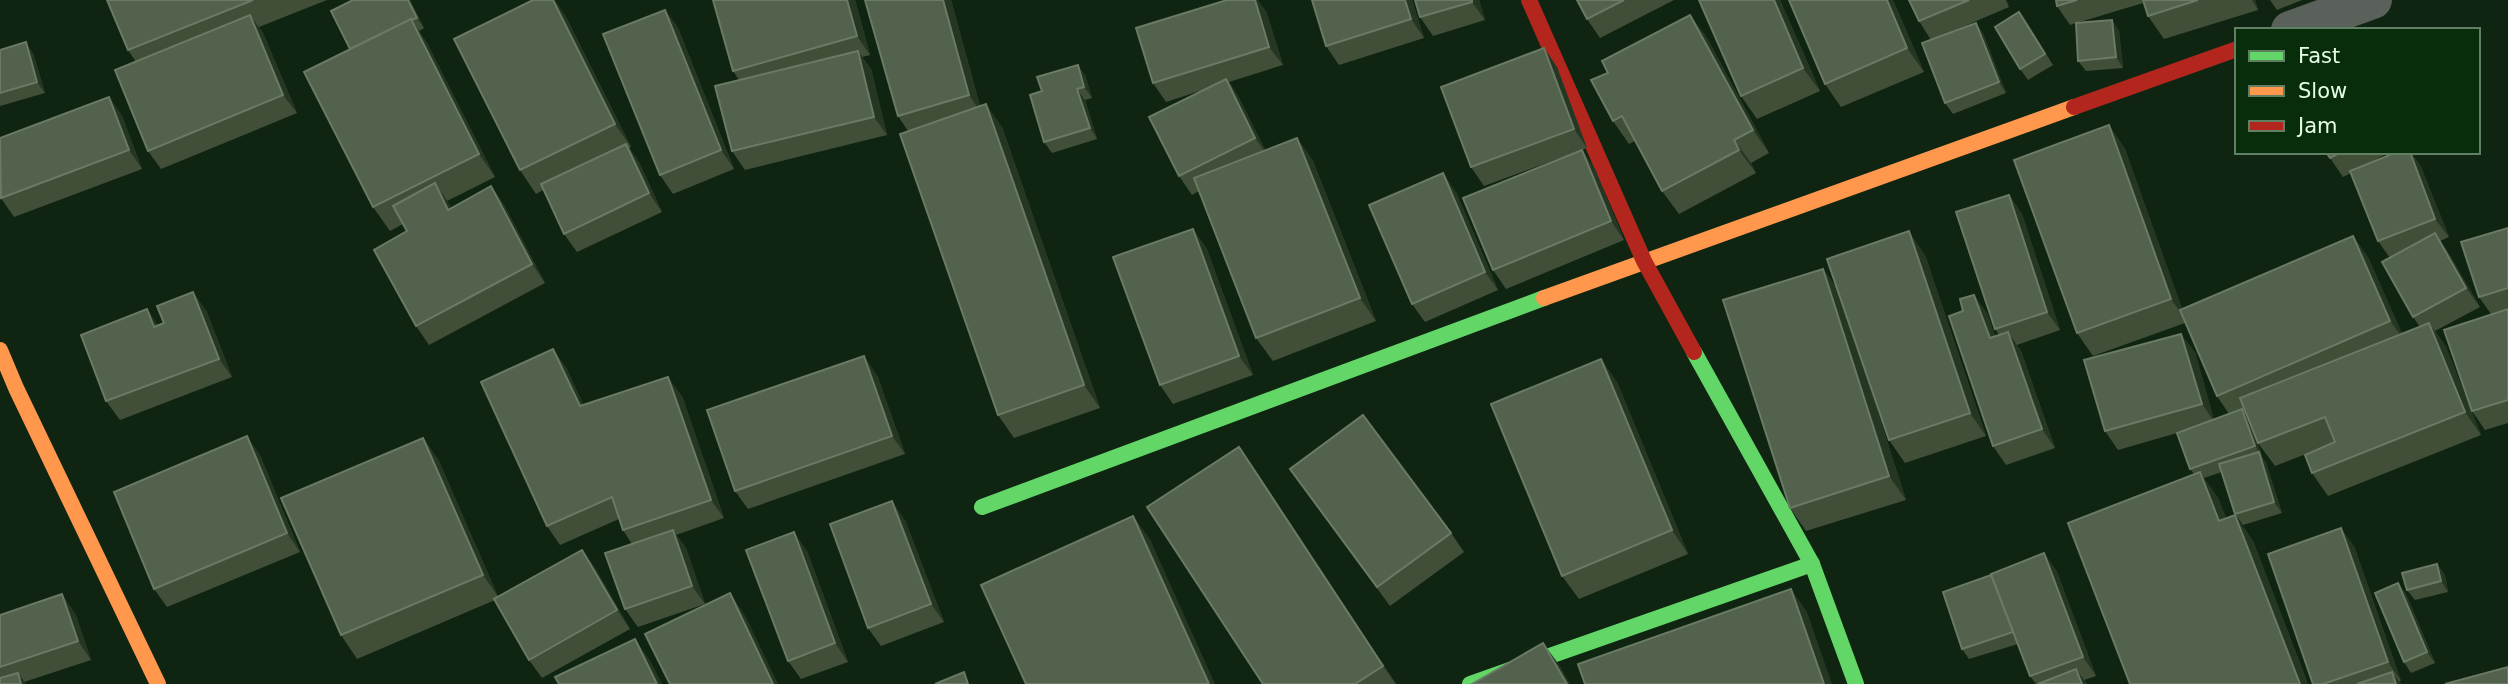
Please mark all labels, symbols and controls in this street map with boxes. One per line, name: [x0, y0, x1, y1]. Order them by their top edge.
legend: [2235, 28, 2480, 154]
text: Fast: [2298, 44, 2340, 68]
text: Slow: [2298, 79, 2347, 103]
text: Jam: [2296, 114, 2338, 138]

